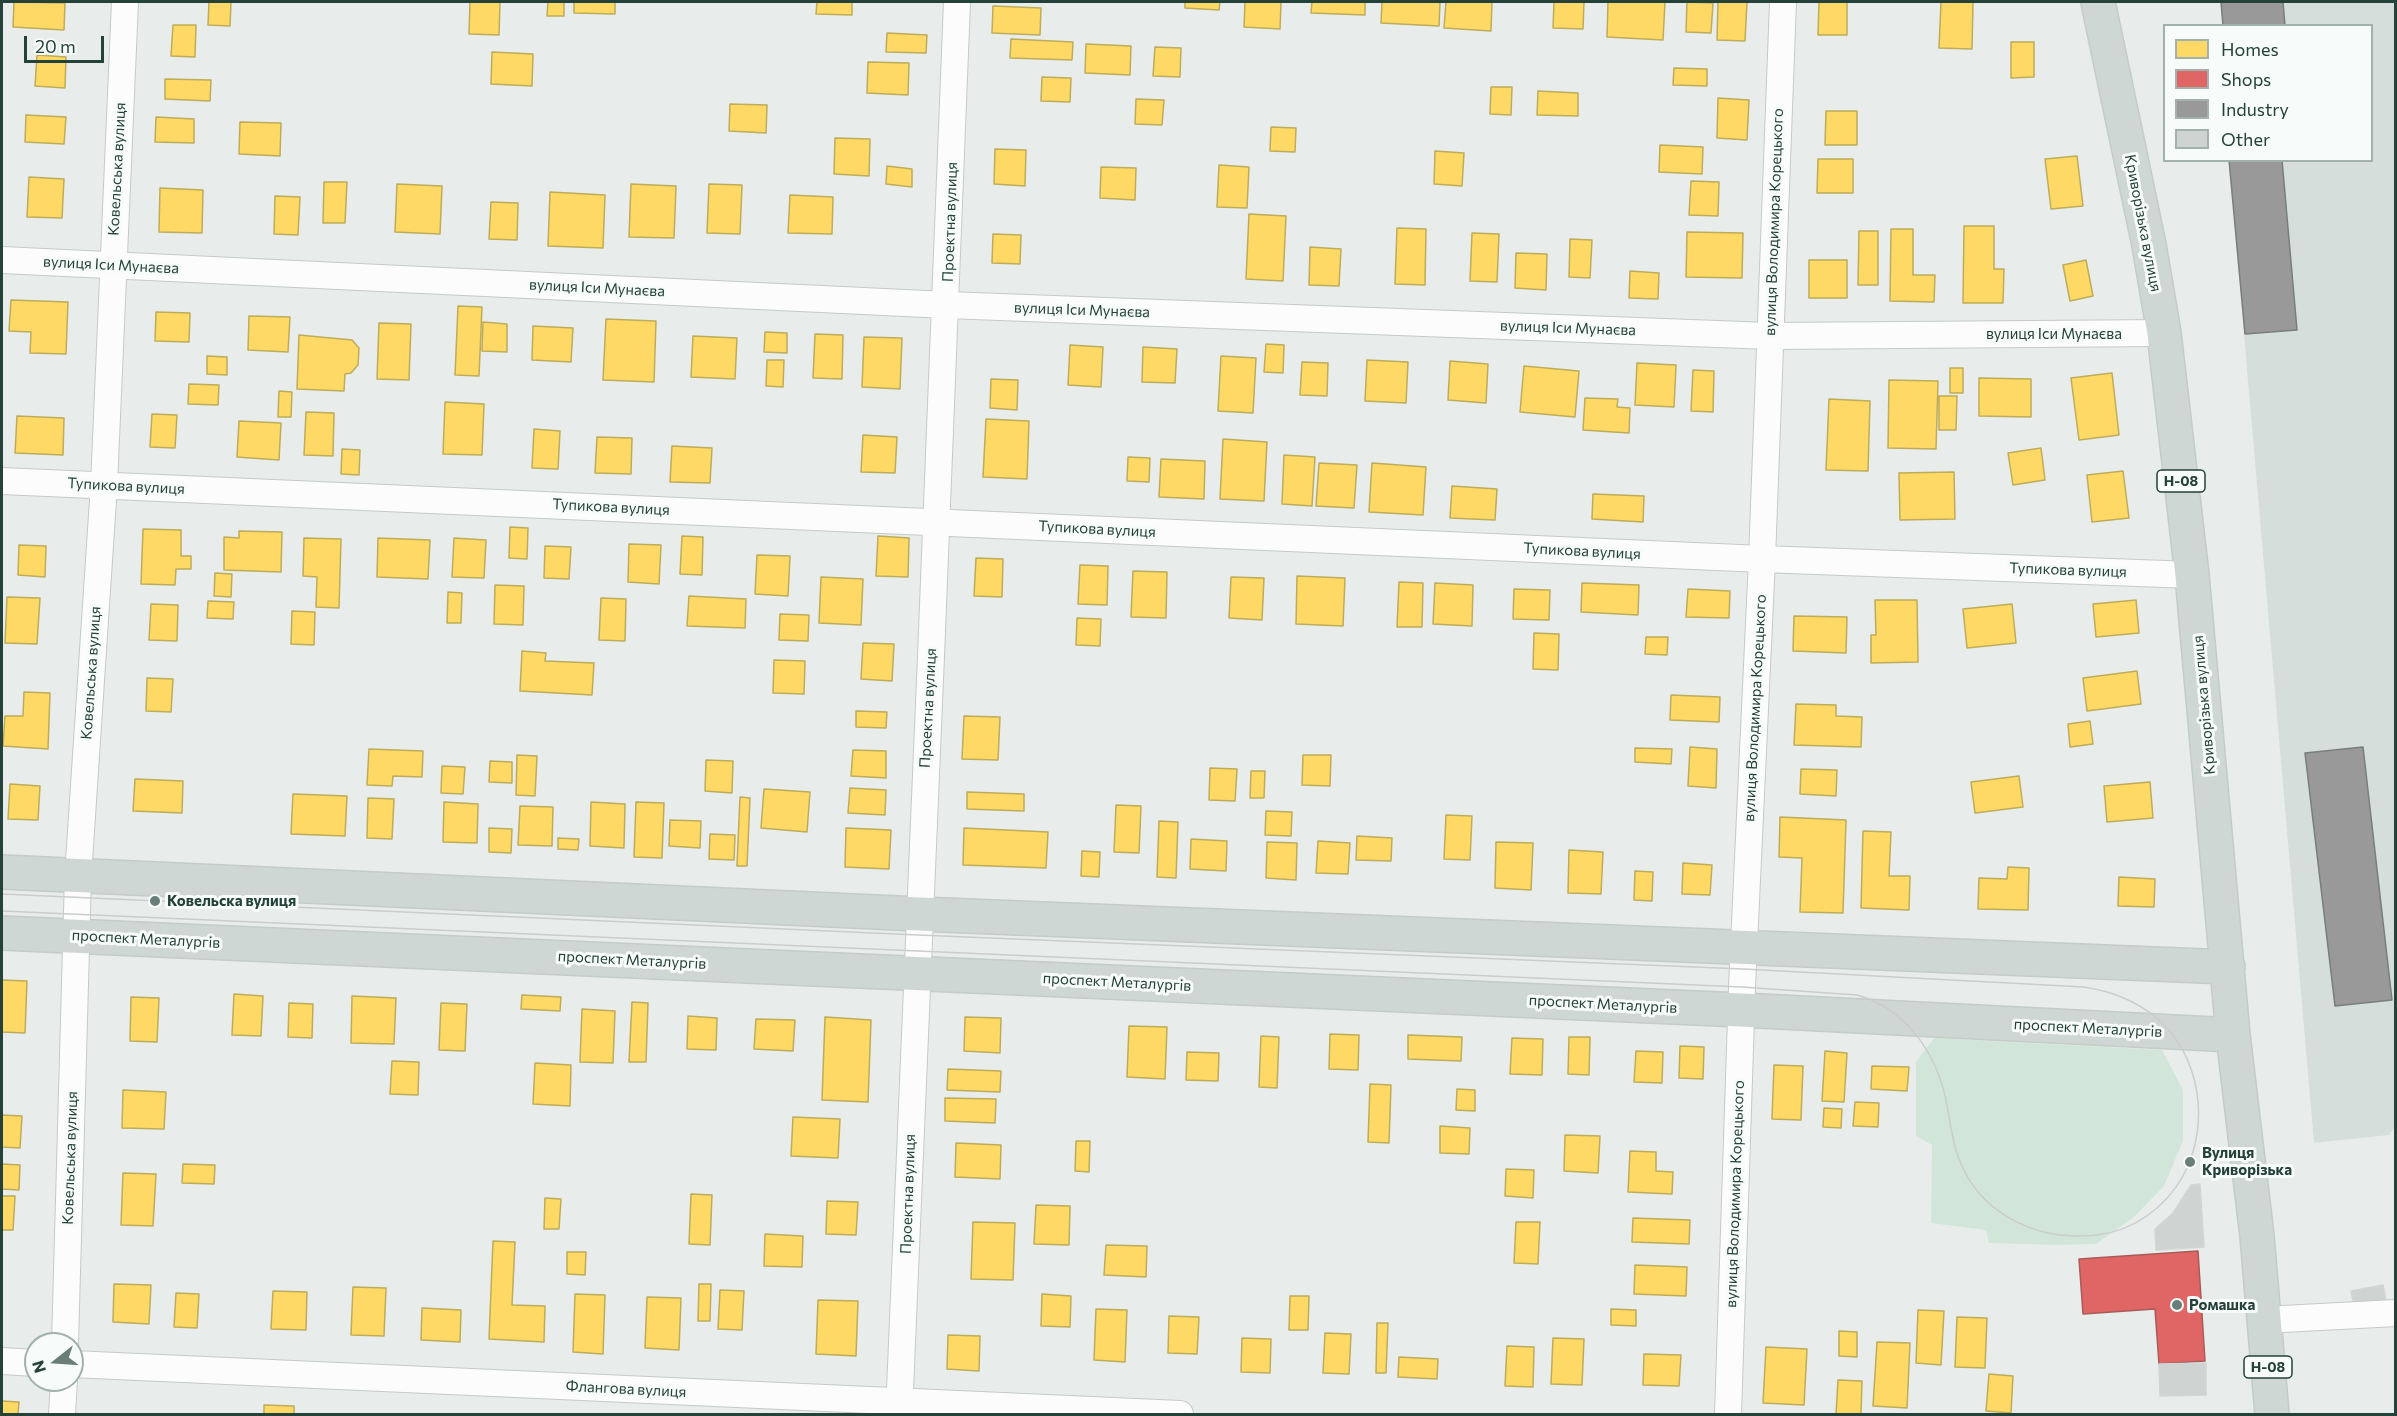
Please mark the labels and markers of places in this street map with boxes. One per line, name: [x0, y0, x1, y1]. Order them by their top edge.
place label: Ковельска вулиця: [167, 892, 296, 910]
marker: Ковельска вулиця: [148, 894, 162, 908]
place label: Вулиця Криворізька: [2202, 1144, 2292, 1179]
marker: Вулиця Криворізька: [2183, 1155, 2197, 1169]
place label: Ромашка: [2189, 1296, 2255, 1314]
marker: Ромашка: [2170, 1298, 2184, 1312]

